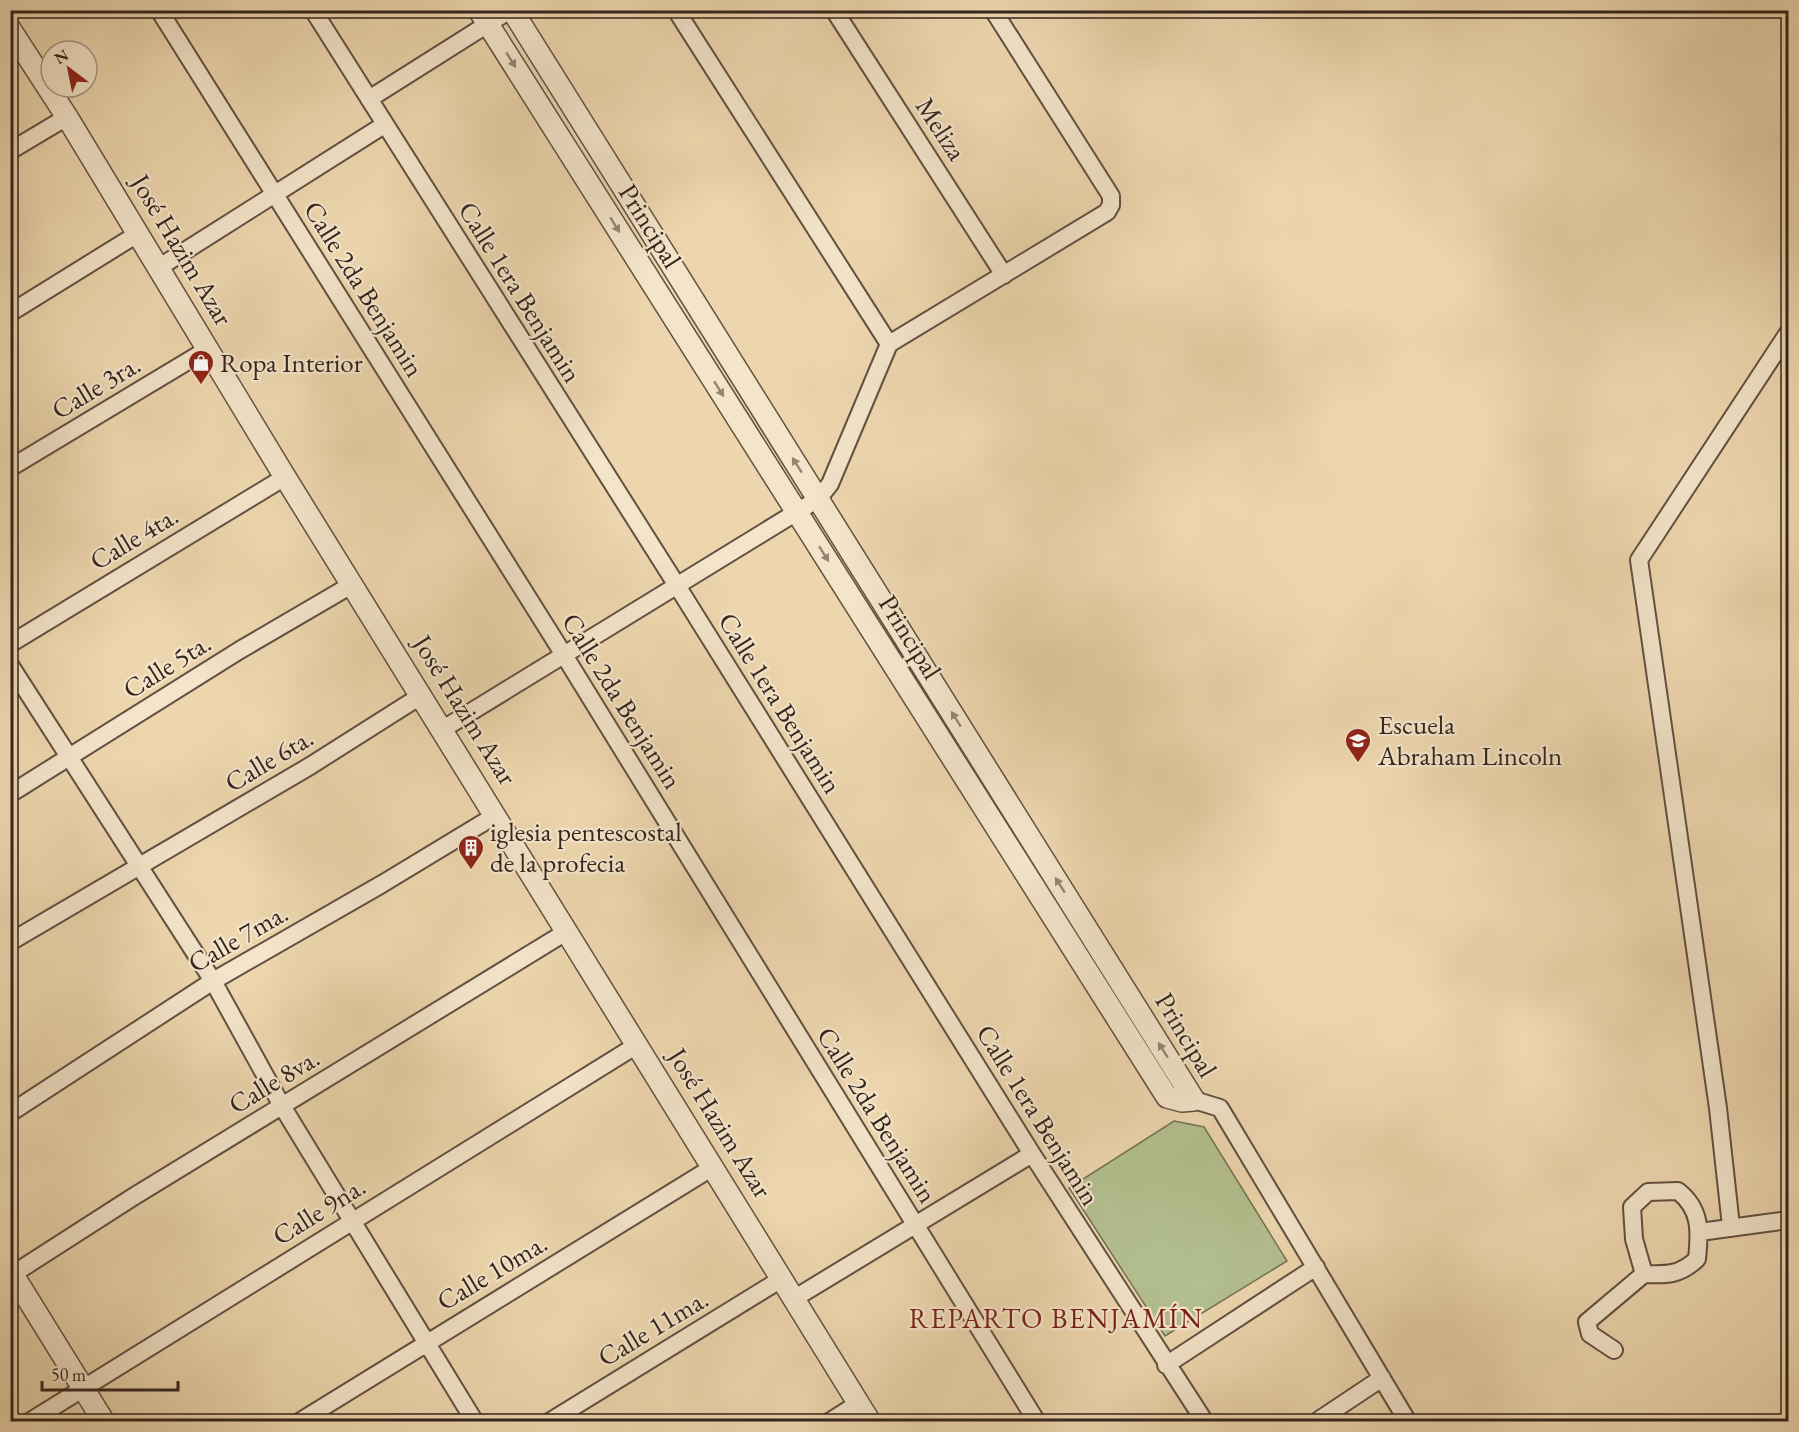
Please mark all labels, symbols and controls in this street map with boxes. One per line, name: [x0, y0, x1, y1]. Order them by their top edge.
north arrow: [39, 39, 99, 99]
text: N: [50, 44, 72, 69]
one-way arrow: [505, 52, 516, 68]
street label: Meliza: [908, 91, 975, 167]
street label: José Hazim Azar: [122, 166, 241, 332]
street label: Principal: [611, 177, 690, 274]
street label: Calle 2da Benjamin: [296, 194, 433, 383]
street label: Calle 1era Benjamin: [451, 195, 590, 389]
one-way arrow: [609, 217, 620, 233]
place label: Ropa Interior: [220, 345, 363, 380]
street label: Calle 3ra.: [45, 346, 147, 427]
shop icon: Ropa Interior: [186, 348, 216, 386]
one-way arrow: [714, 381, 725, 398]
one-way arrow: [792, 457, 803, 473]
street label: Calle 4ta.: [83, 498, 184, 578]
one-way arrow: [818, 546, 829, 562]
street label: Principal: [871, 588, 950, 685]
street label: Calle 2da Benjamin: [554, 606, 691, 795]
street label: Calle 1era Benjamin: [711, 606, 850, 800]
street label: Calle 5ta.: [116, 625, 217, 706]
street label: José Hazim Azar: [404, 626, 525, 791]
place label: Escuela Abraham Lincoln: [1377, 707, 1562, 773]
one-way arrow: [951, 711, 962, 728]
street label: Calle 6ta.: [218, 720, 319, 800]
school or university icon: Escuela Abraham Lincoln: [1343, 726, 1373, 764]
place label: iglesia pentescostal de la profecia: [490, 814, 682, 880]
building icon: iglesia pentescostal de la profecia: [456, 833, 486, 871]
one-way arrow: [1054, 877, 1065, 893]
street label: Calle 7ma.: [181, 895, 294, 980]
street label: Principal: [1147, 986, 1225, 1084]
street label: Calle 1era Benjamin: [969, 1018, 1108, 1212]
street label: Calle 2da Benjamin: [809, 1020, 946, 1209]
street label: José Hazim Azar: [659, 1039, 780, 1204]
street label: Calle 8va.: [222, 1040, 326, 1121]
one-way arrow: [1158, 1042, 1169, 1058]
street label: Calle 9na.: [266, 1168, 372, 1253]
street label: Calle 10ma.: [430, 1225, 553, 1318]
street label: Calle 11ma.: [591, 1281, 714, 1374]
district label: REPARTO BENJAMÍN: [909, 1300, 1203, 1336]
scale bar: [42, 1354, 178, 1392]
text: 50 m: [51, 1363, 86, 1386]

